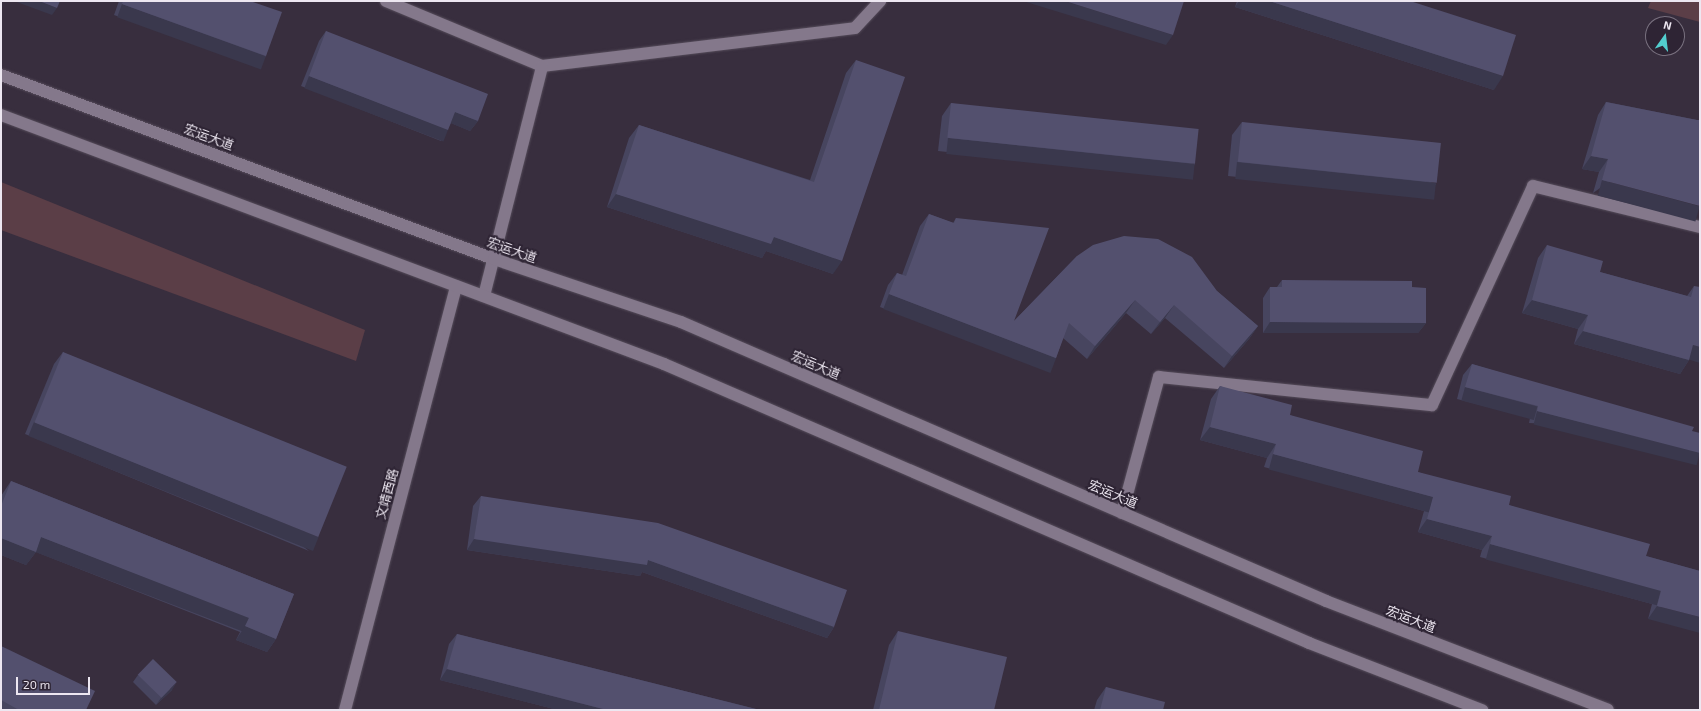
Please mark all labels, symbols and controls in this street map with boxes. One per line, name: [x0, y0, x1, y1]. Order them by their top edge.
north arrow: [1645, 16, 1685, 56]
text: N: [1662, 18, 1673, 32]
street label: 宏运大道: [182, 121, 236, 153]
street label: 宏运大道: [485, 234, 539, 266]
street label: 宏运大道: [789, 348, 843, 382]
street label: 文靖西路: [373, 467, 401, 521]
street label: 宏运大道: [1086, 477, 1140, 511]
street label: 宏运大道: [1384, 602, 1438, 636]
scale bar: [18, 669, 92, 695]
text: 20 m: [23, 677, 50, 691]

